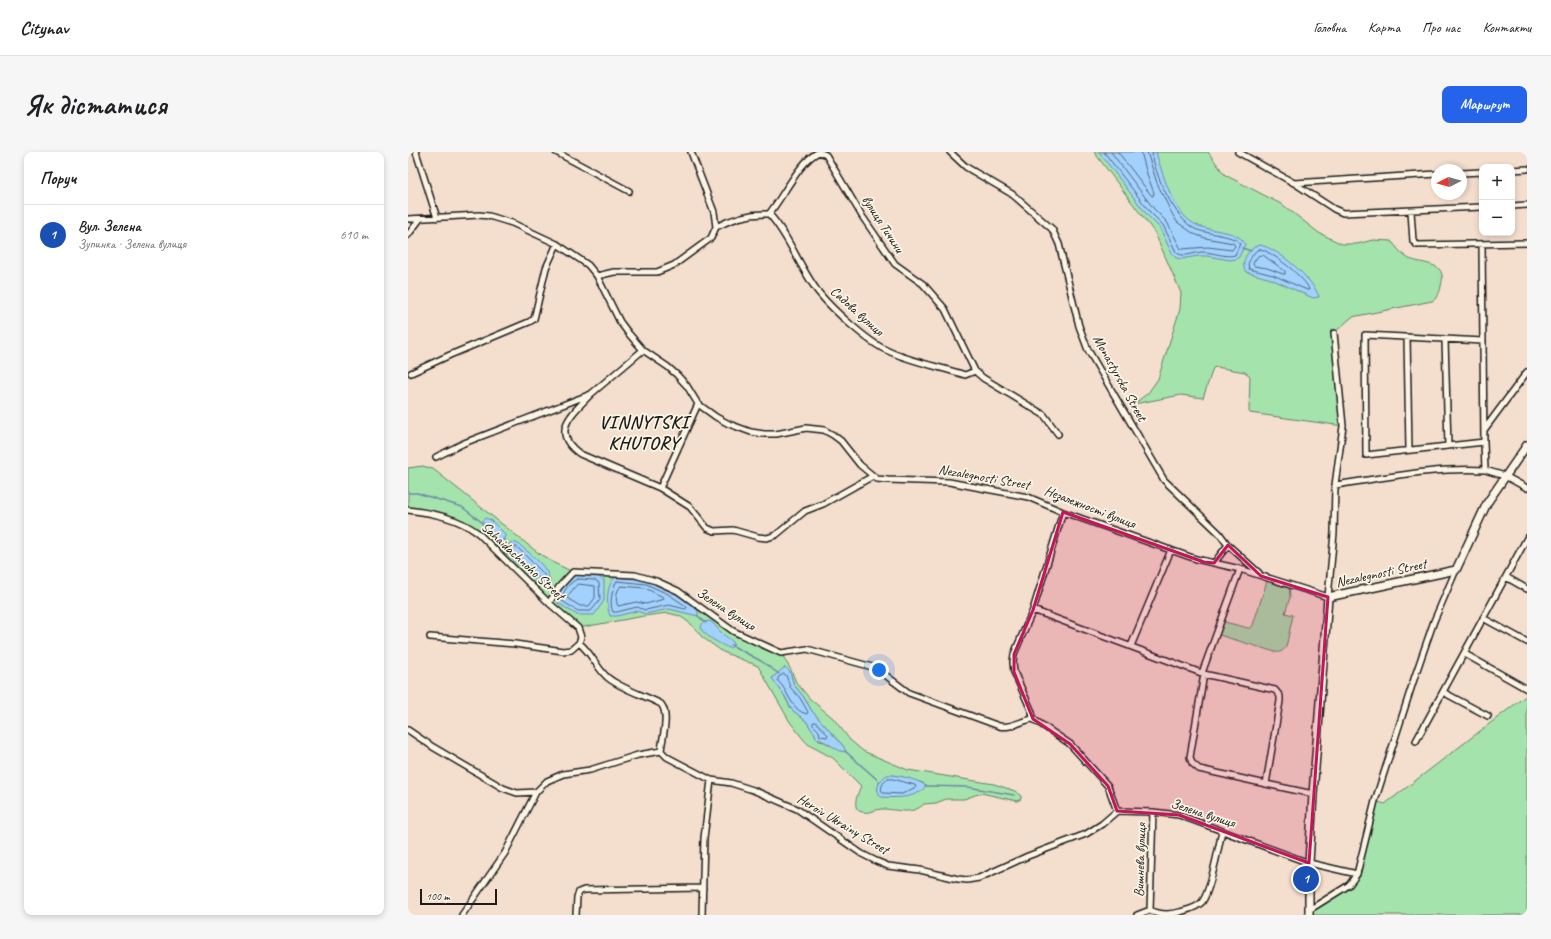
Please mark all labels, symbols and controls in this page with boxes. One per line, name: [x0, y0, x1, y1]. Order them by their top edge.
text: Citynav: [20, 16, 68, 40]
text: Головна: [1313, 19, 1346, 36]
text: Карта: [1368, 19, 1400, 36]
text: Про нас: [1422, 19, 1461, 36]
text: Контакти: [1483, 19, 1531, 36]
button: Маршрут: [1442, 86, 1527, 123]
text: Як дістатися: [24, 87, 167, 122]
north arrow: [1431, 164, 1467, 200]
map controls: [1479, 164, 1515, 236]
button: +: [1479, 164, 1515, 200]
text: Поруч: [40, 168, 76, 189]
street label: вулиця Тичини: [858, 192, 909, 257]
button: −: [1479, 200, 1515, 236]
text: Вул. Зелена: [78, 217, 141, 236]
text: 1: [50, 227, 56, 243]
text: 610 m: [340, 227, 368, 243]
text: Зупинка · Зелена вулиця: [78, 236, 186, 252]
street label: Садова вулиця: [827, 283, 888, 340]
street label: Monastyrska Street: [1089, 332, 1151, 425]
district label: VINNYTSKI KHUTORY: [599, 411, 693, 454]
street label: Nezalegnosti Street: [937, 461, 1033, 494]
street label: Незалежності вулиця: [1042, 482, 1139, 533]
street label: Sahaidachnoho Street: [478, 518, 570, 605]
street label: Nezalegnosti Street: [1334, 555, 1430, 591]
street label: Зелена вулиця: [693, 584, 760, 635]
your location: [869, 660, 889, 680]
street label: Heroiv Ukrainy Street: [794, 790, 894, 859]
street label: Зелена вулиця: [1169, 795, 1238, 832]
street label: Вишнева вулиця: [1130, 822, 1150, 897]
pin: 1: [1293, 864, 1319, 894]
scale bar: [420, 887, 497, 906]
text: 100 m: [426, 889, 450, 903]

